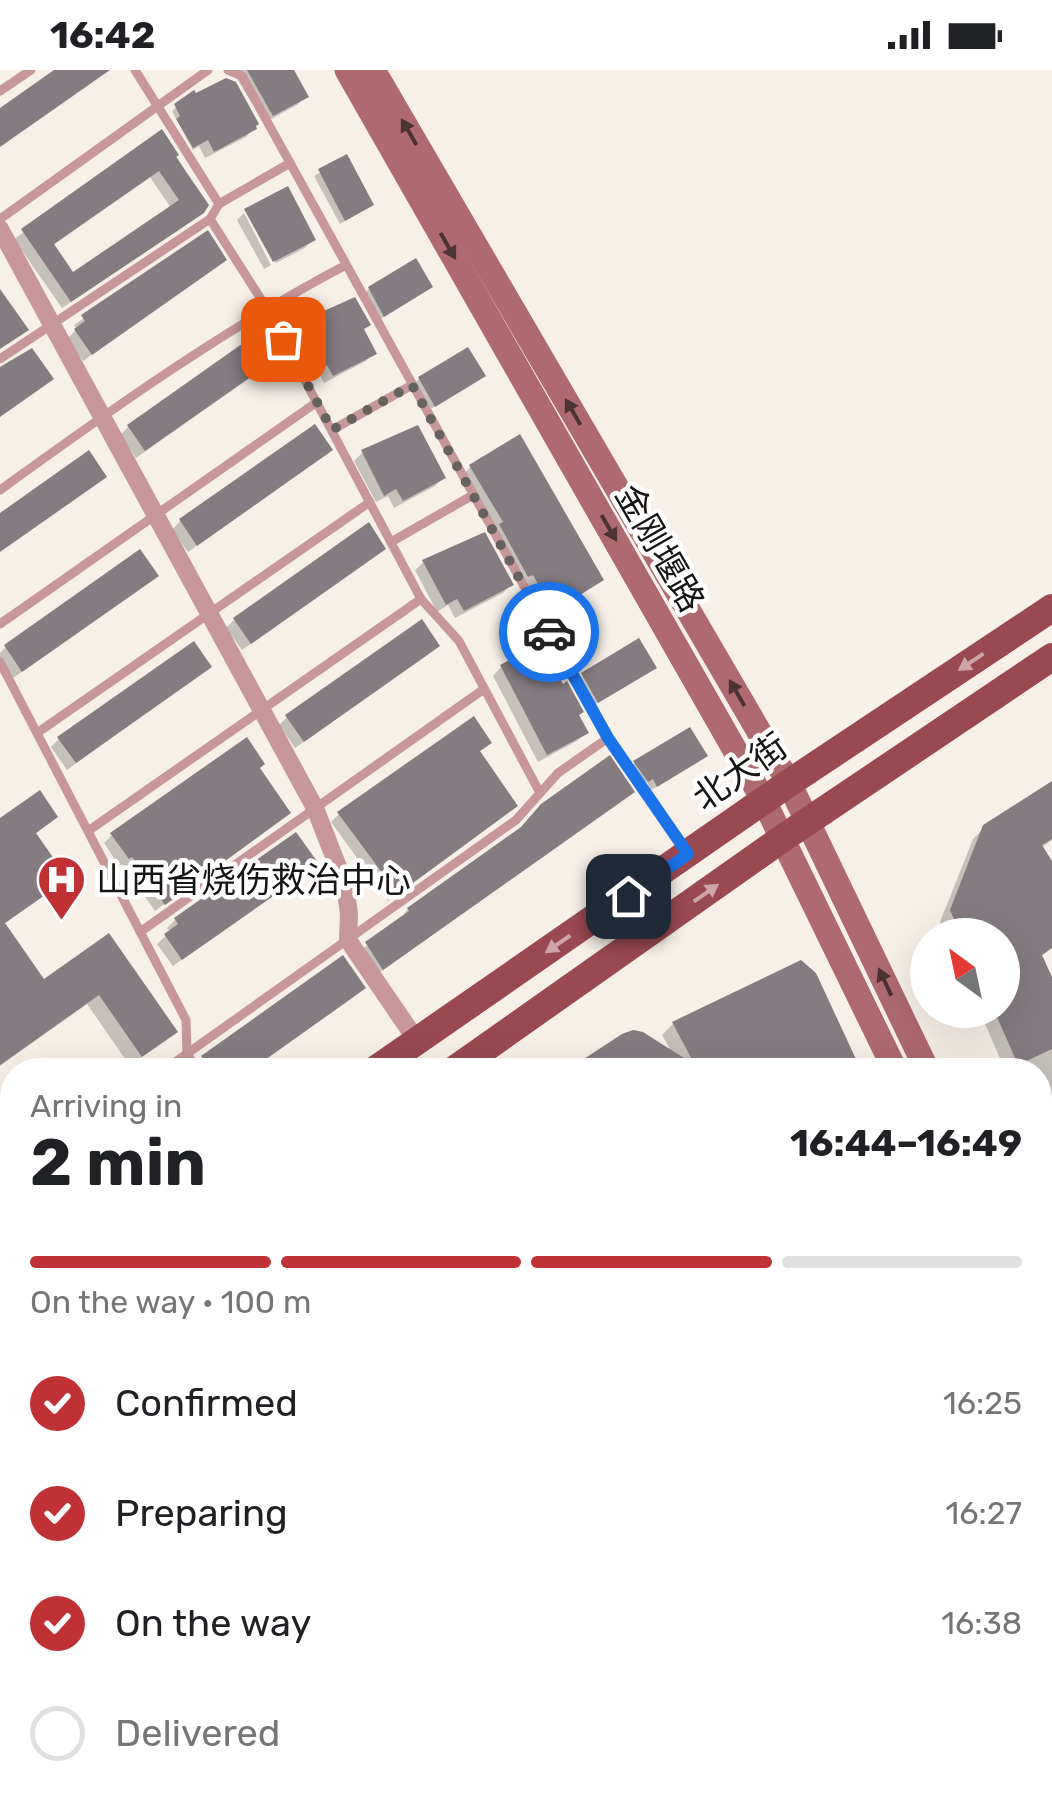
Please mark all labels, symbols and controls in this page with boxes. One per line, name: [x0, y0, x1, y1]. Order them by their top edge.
text: 16:42: [50, 12, 155, 58]
one-way arrow: [401, 117, 418, 146]
one-way arrow: [438, 232, 456, 260]
pin: [241, 297, 326, 382]
icon: bag: [256, 312, 311, 367]
one-way arrow: [565, 398, 582, 426]
street label: 金刚堰路: [607, 477, 713, 619]
one-way arrow: [599, 514, 617, 542]
courier: [499, 582, 599, 682]
icon: car: [522, 605, 577, 660]
one-way arrow: [957, 653, 984, 671]
one-way arrow: [729, 679, 746, 707]
street label: 北大街: [685, 725, 795, 819]
hospital icon: 山西省烧伤救治中心: [35, 854, 87, 922]
pin: [586, 854, 671, 939]
place label: 山西省烧伤救治中心: [96, 859, 411, 901]
icon: home: [601, 869, 656, 924]
one-way arrow: [692, 884, 719, 903]
north arrow: [910, 918, 1020, 1028]
map controls: [910, 918, 1020, 1028]
one-way arrow: [544, 934, 571, 953]
one-way arrow: [877, 967, 894, 996]
text: Arriving in: [30, 1087, 182, 1125]
text: 16:44–16:49: [790, 1120, 1022, 1166]
text: 2 min: [30, 1124, 206, 1201]
text: On the way · 100 m: [30, 1283, 311, 1321]
icon: check: [30, 1376, 85, 1431]
text: Confirmed: [115, 1380, 298, 1426]
text: 16:25: [943, 1384, 1022, 1422]
icon: check: [30, 1486, 85, 1541]
text: Preparing: [115, 1490, 288, 1536]
text: 16:27: [946, 1494, 1022, 1532]
icon: check: [30, 1596, 85, 1651]
text: On the way: [115, 1600, 311, 1646]
text: 16:38: [941, 1604, 1022, 1642]
text: Delivered: [115, 1710, 280, 1756]

